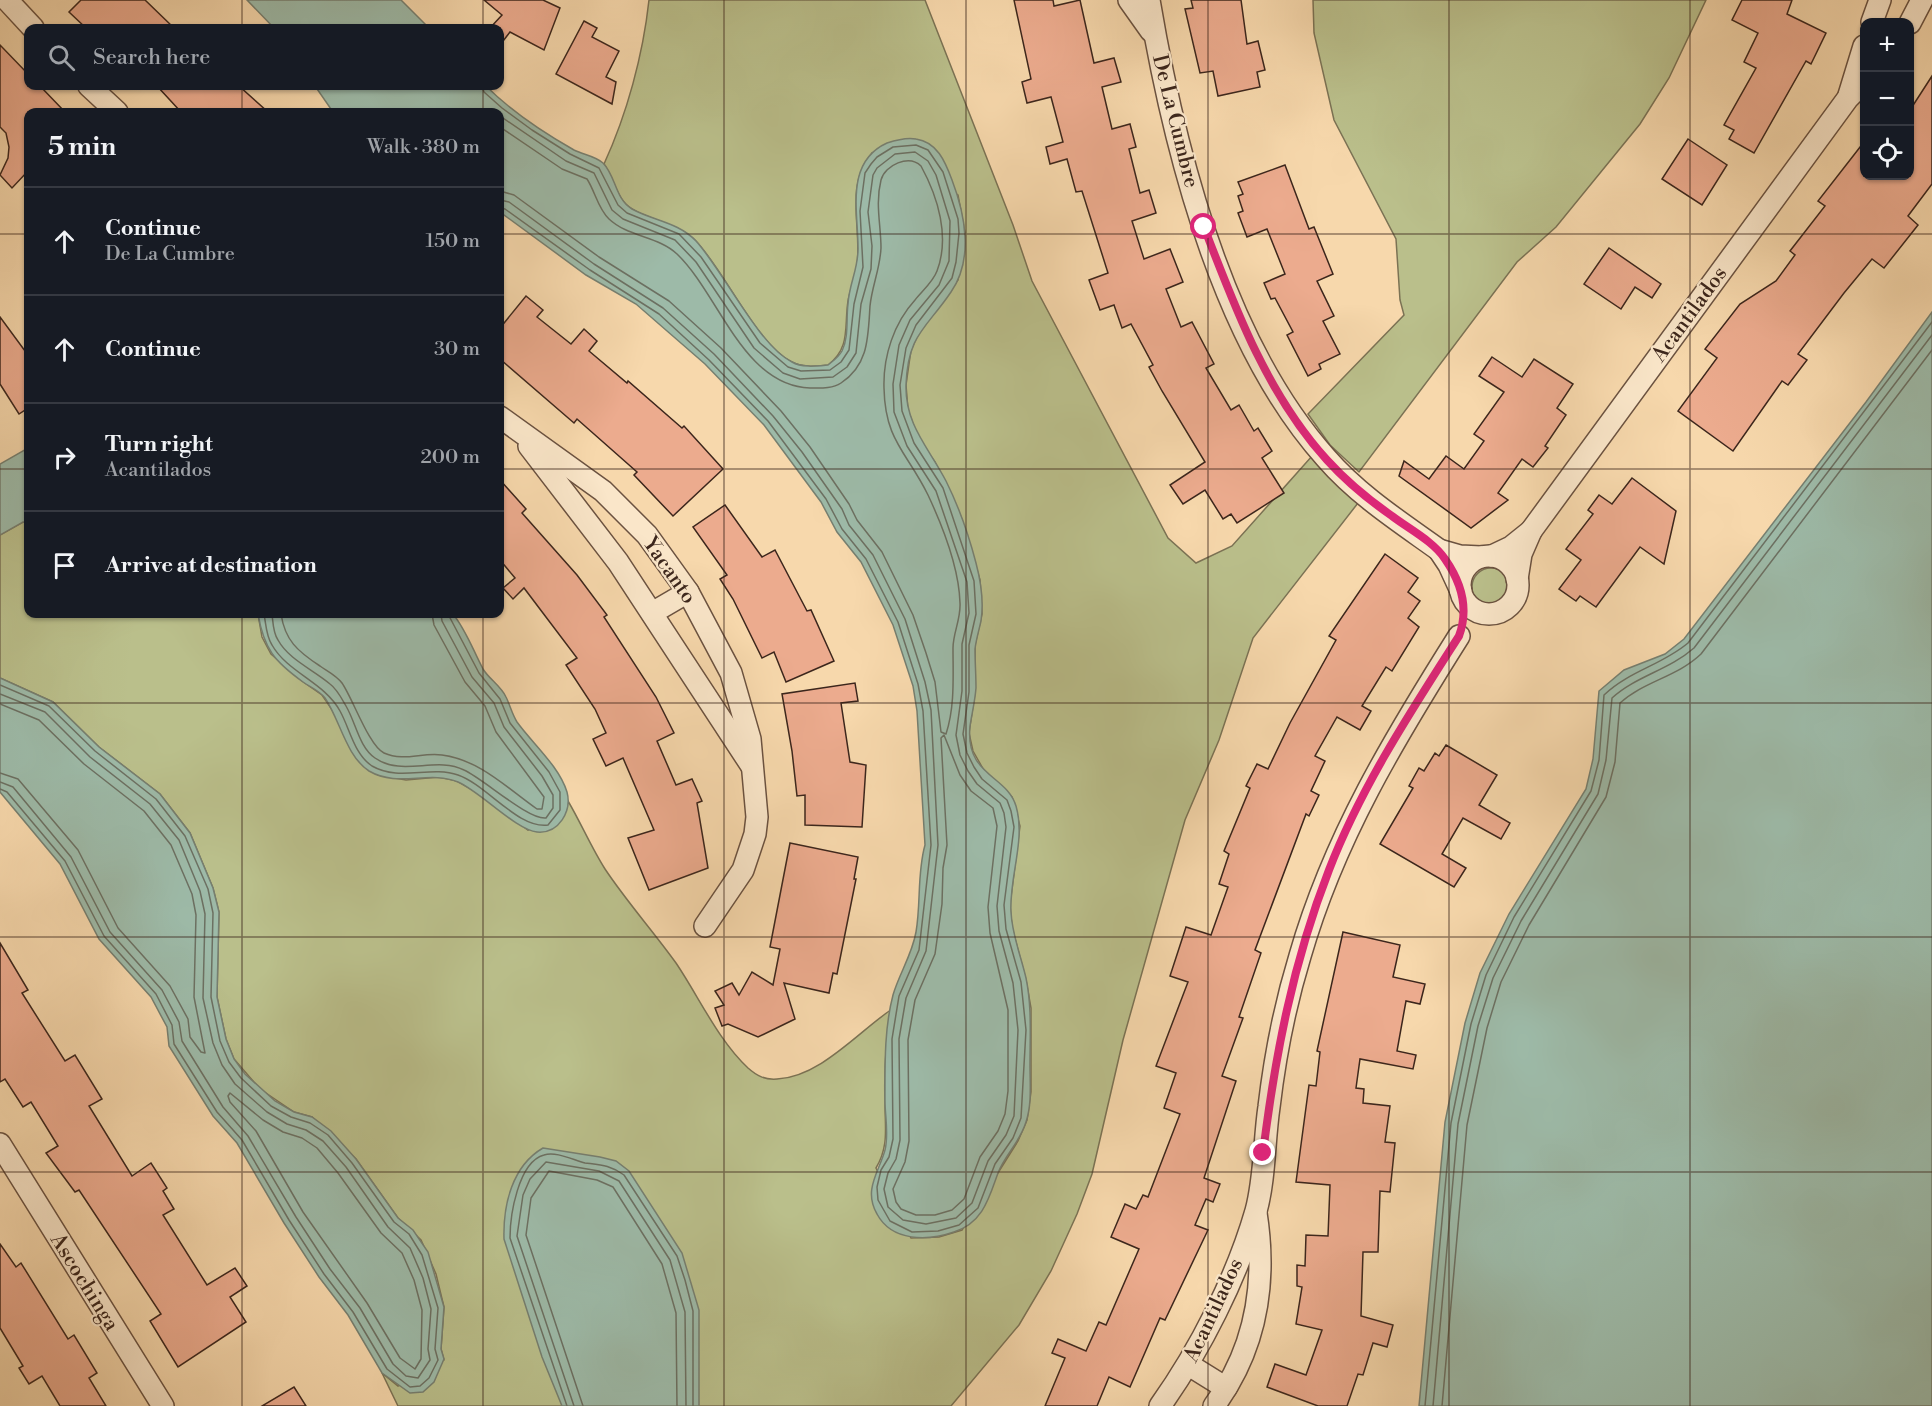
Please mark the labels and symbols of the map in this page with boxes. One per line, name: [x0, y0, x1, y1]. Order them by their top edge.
street label: De La Cumbre: [1146, 52, 1204, 191]
route start: [1190, 213, 1216, 239]
street label: Acantilados: [1646, 262, 1733, 368]
street label: Yacanto: [636, 531, 702, 609]
route end: [1249, 1139, 1275, 1165]
street label: Ascochinga: [43, 1228, 124, 1336]
street label: Acantilados: [1178, 1254, 1249, 1367]

